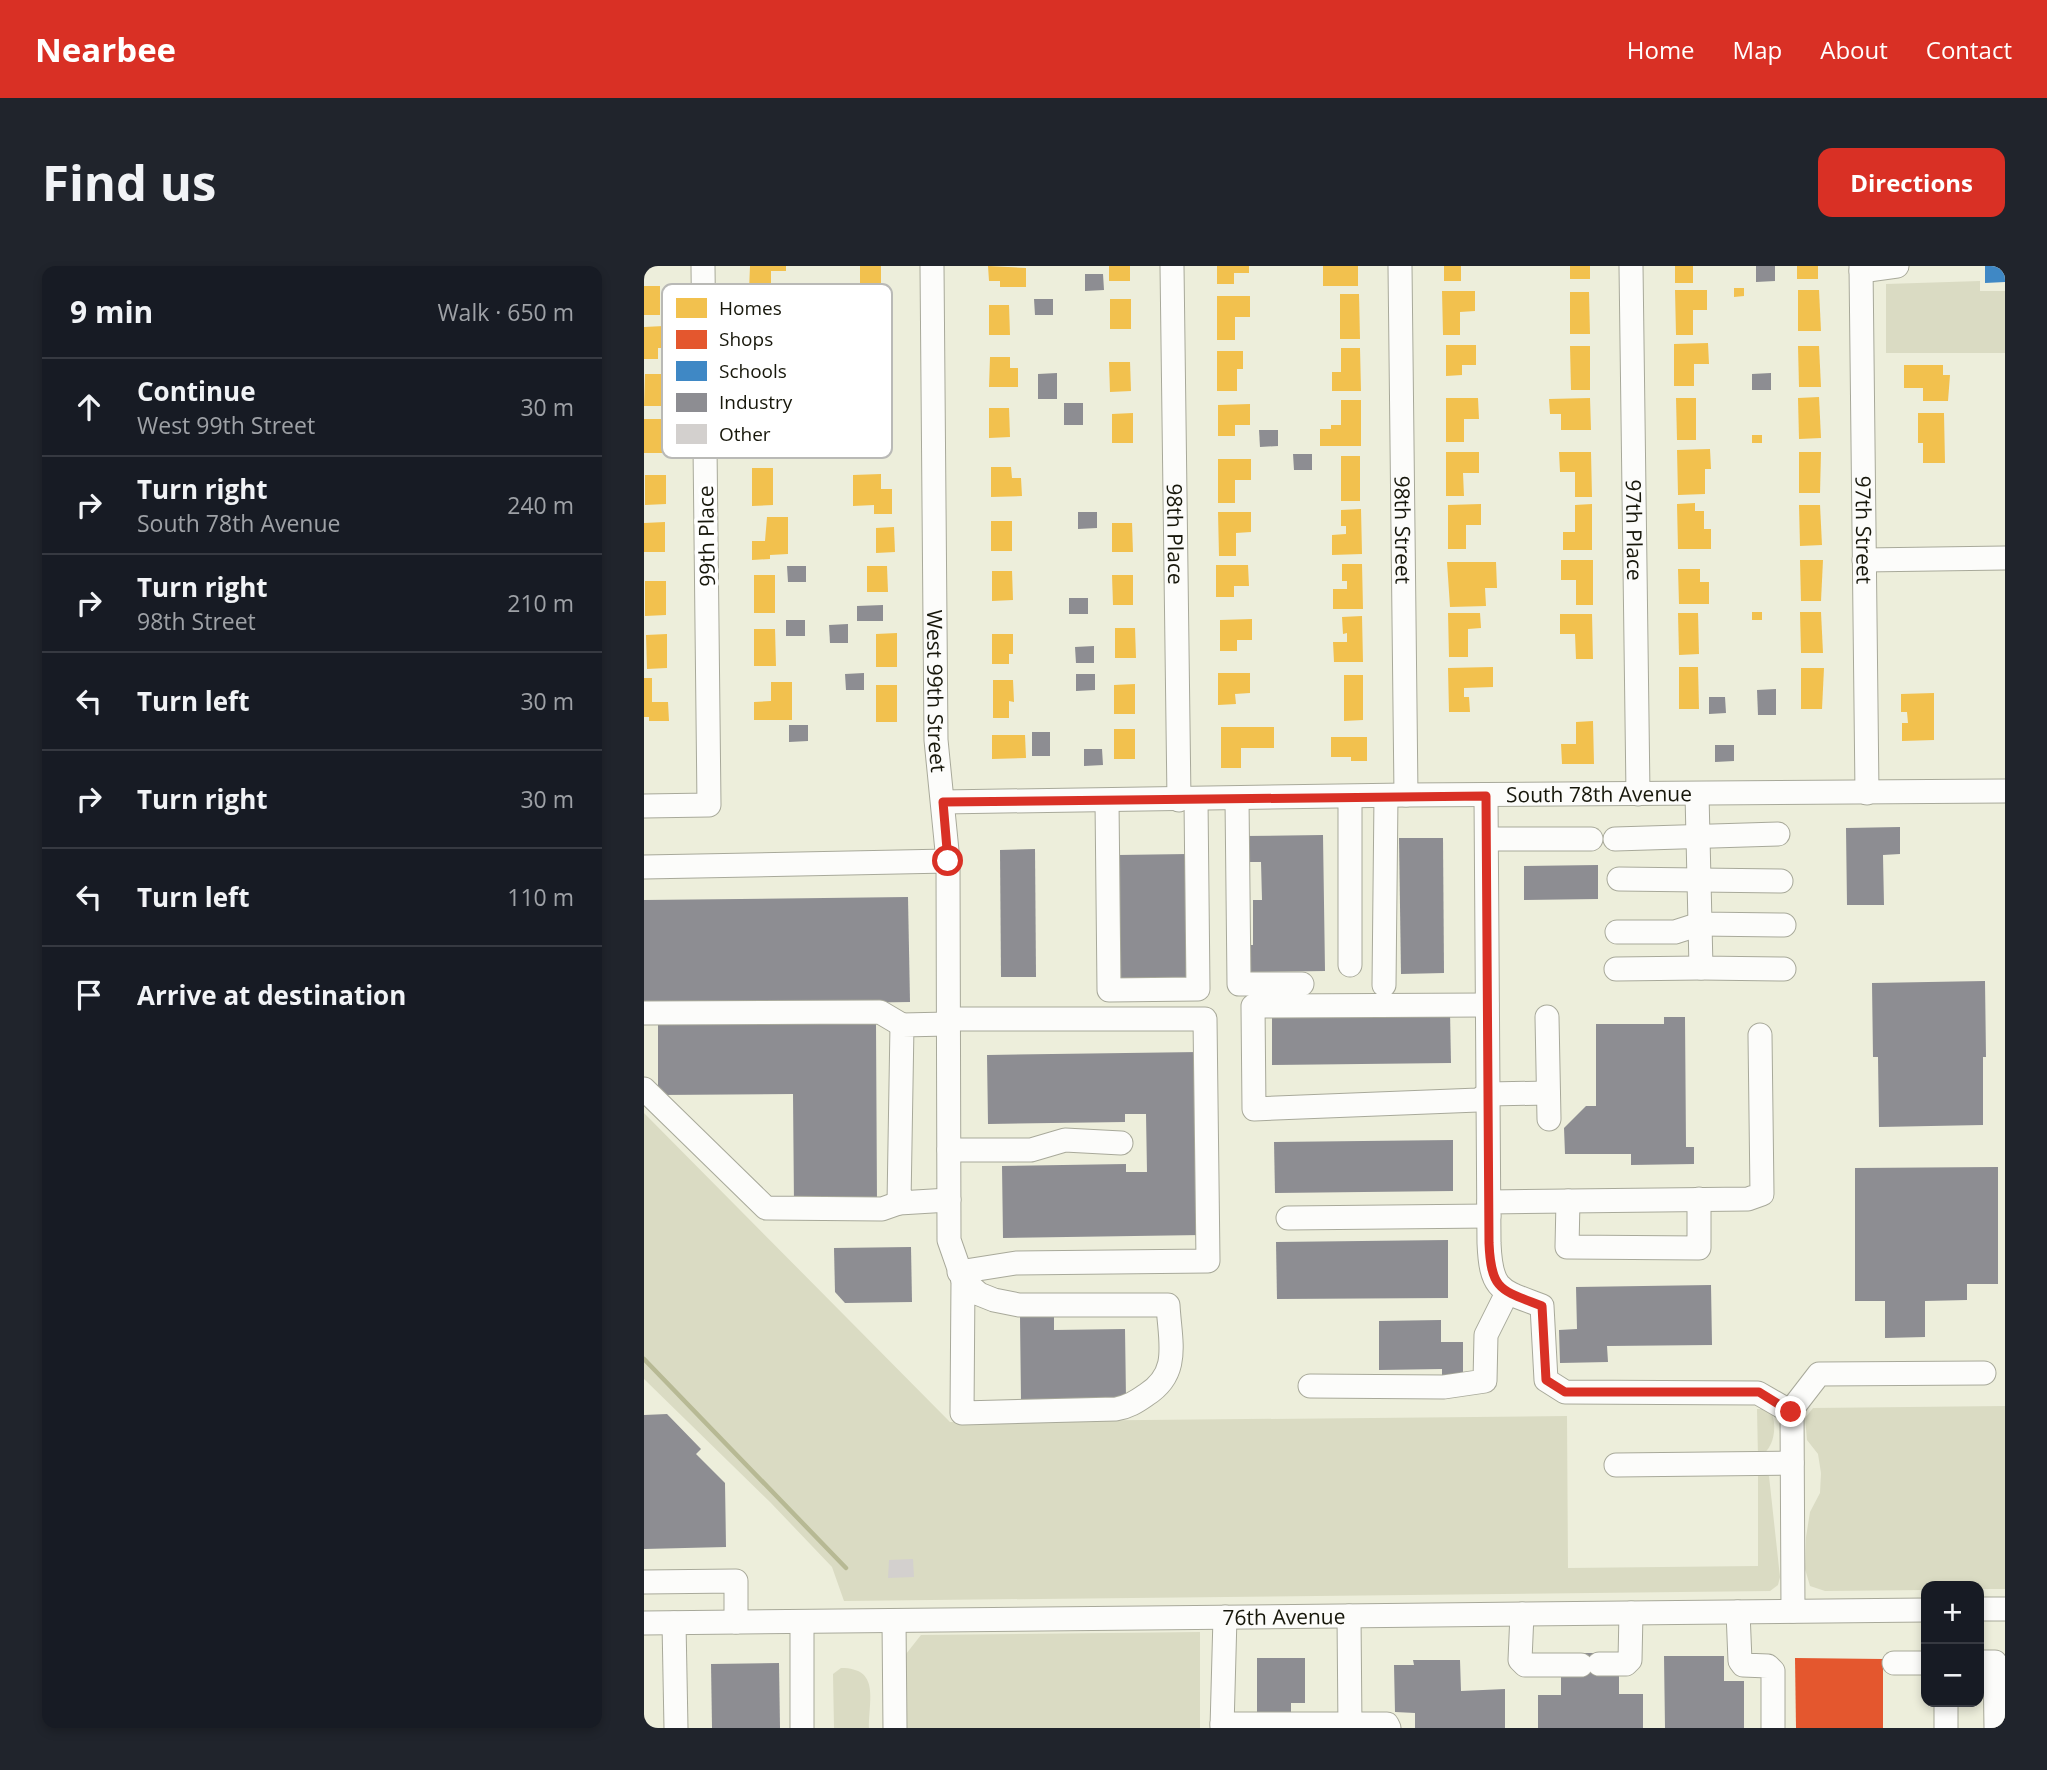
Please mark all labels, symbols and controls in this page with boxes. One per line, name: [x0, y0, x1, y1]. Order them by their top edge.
text: Nearbee: [35, 27, 176, 72]
text: Home: [1627, 33, 1695, 66]
text: Map: [1733, 33, 1782, 66]
text: About: [1820, 33, 1888, 66]
text: Contact: [1926, 33, 2012, 66]
button: Directions: [1818, 148, 2005, 217]
text: Find us: [42, 149, 216, 215]
legend: [662, 284, 892, 458]
text: 9 min: [70, 291, 153, 332]
text: Homes: [719, 295, 782, 321]
text: Walk · 650 m: [437, 296, 574, 328]
text: Shops: [719, 326, 773, 352]
text: Schools: [719, 358, 787, 384]
text: Continue: [137, 373, 256, 409]
icon: ahead: [70, 388, 108, 426]
text: Industry: [719, 389, 793, 415]
text: 30 m: [520, 391, 574, 423]
text: West 99th Street: [137, 409, 315, 441]
text: Other: [719, 421, 771, 447]
text: Turn right: [137, 471, 268, 507]
street label: 98th Street: [1388, 476, 1418, 584]
street label: 97th Street: [1849, 476, 1879, 584]
street label: 97th Place: [1620, 479, 1649, 581]
street label: 98th Place: [1161, 483, 1190, 585]
street label: 99th Place: [691, 485, 721, 587]
icon: right: [70, 486, 108, 524]
text: 240 m: [507, 489, 574, 521]
text: South 78th Avenue: [137, 507, 341, 539]
text: Turn right: [137, 569, 268, 605]
icon: right: [70, 584, 108, 622]
text: 210 m: [507, 587, 574, 619]
text: 98th Street: [137, 605, 256, 637]
street label: West 99th Street: [921, 609, 953, 774]
icon: left: [70, 682, 108, 720]
text: Turn left: [137, 683, 249, 719]
text: 30 m: [520, 685, 574, 717]
street label: South 78th Avenue: [1506, 779, 1692, 808]
icon: right: [70, 780, 108, 818]
text: Turn right: [137, 781, 268, 817]
text: 30 m: [520, 783, 574, 815]
route start: [932, 845, 963, 876]
icon: left: [70, 878, 108, 916]
text: Turn left: [137, 879, 249, 915]
text: 110 m: [507, 881, 574, 913]
icon: arrive: [70, 976, 108, 1014]
text: Arrive at destination: [137, 977, 406, 1013]
route end: [1775, 1396, 1806, 1427]
map controls: [1921, 1581, 1984, 1707]
button: +: [1921, 1581, 1984, 1644]
street label: 76th Avenue: [1222, 1602, 1346, 1631]
button: −: [1921, 1644, 1984, 1707]

